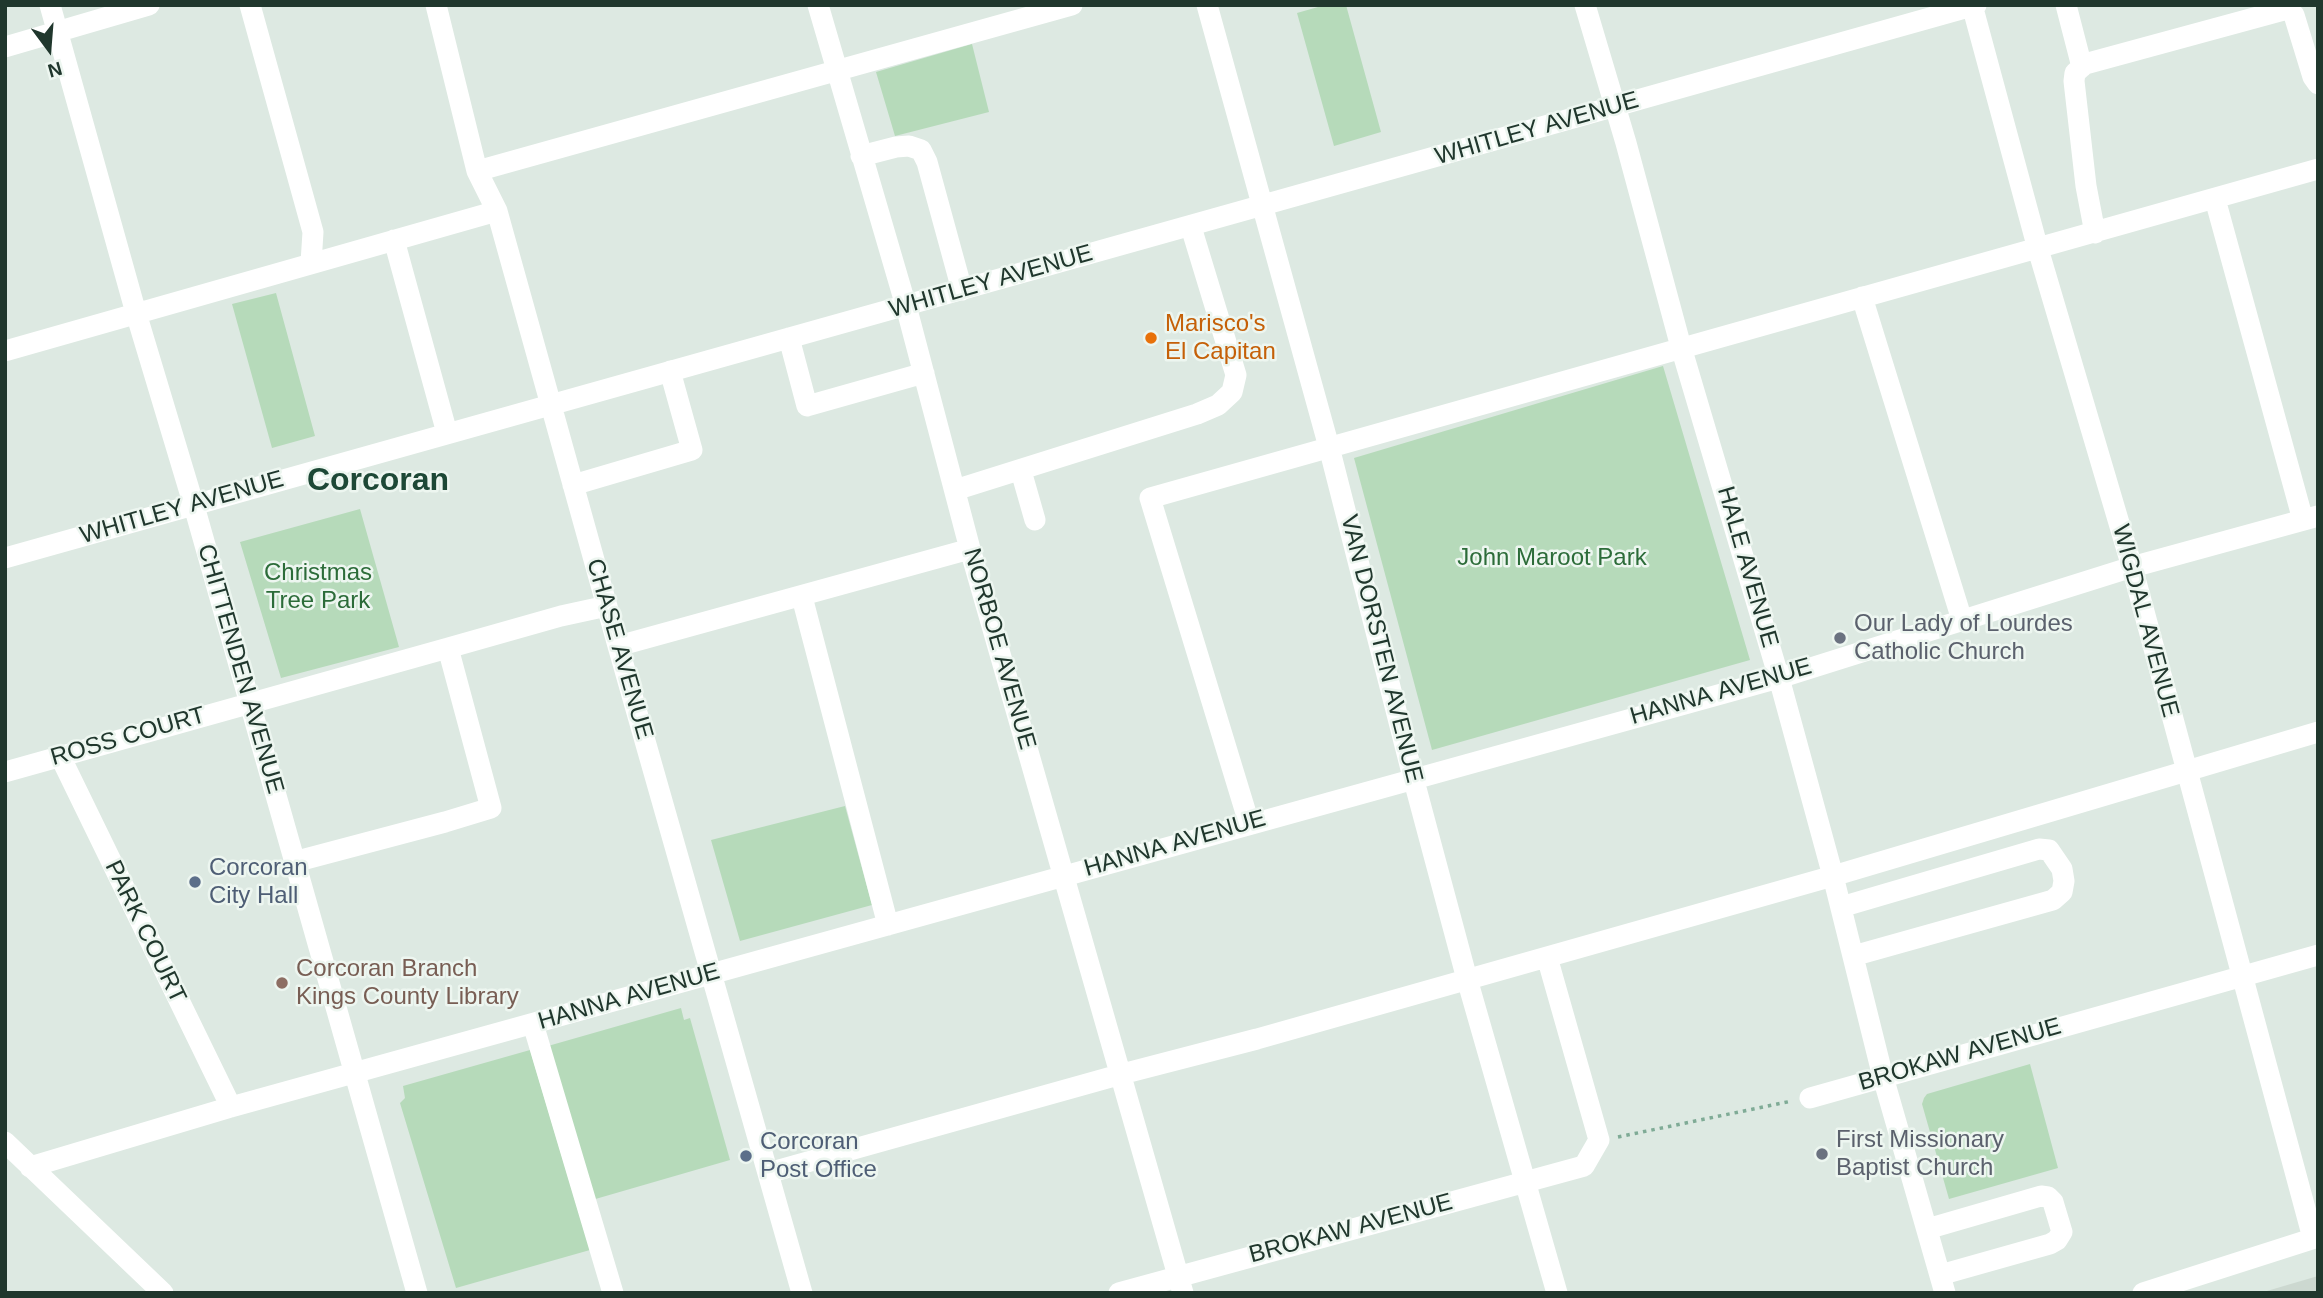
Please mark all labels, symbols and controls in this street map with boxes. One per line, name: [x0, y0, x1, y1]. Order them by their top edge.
north arrow: [14, 14, 84, 84]
text: N: [45, 58, 64, 82]
street label: WHITLEY AVENUE: [1432, 86, 1642, 172]
street label: WHITLEY AVENUE: [886, 239, 1096, 325]
place label: Marisco's El Capitan: [1165, 310, 1276, 366]
marker: Marisco's El Capitan: [1143, 330, 1159, 346]
district label: Corcoran: [307, 462, 449, 500]
street label: WHITLEY AVENUE: [77, 465, 287, 551]
street label: HALE AVENUE: [1710, 483, 1784, 651]
street label: VAN DORSTEN AVENUE: [1334, 512, 1428, 786]
street label: WIGDAL AVENUE: [2105, 522, 2185, 720]
street label: CHITTENDEN AVENUE: [191, 541, 289, 797]
park label: John Maroot Park: [1457, 544, 1647, 572]
street label: NORBOE AVENUE: [957, 545, 1041, 753]
street label: CHASE AVENUE: [579, 556, 659, 742]
park label: Christmas Tree Park: [264, 559, 372, 615]
place label: Our Lady of Lourdes Catholic Church: [1854, 610, 2073, 666]
marker: Our Lady of Lourdes Catholic Church: [1832, 630, 1848, 646]
street label: HANNA AVENUE: [1627, 652, 1815, 732]
street label: ROSS COURT: [47, 701, 209, 773]
street label: HANNA AVENUE: [1081, 804, 1269, 884]
place label: Corcoran City Hall: [209, 854, 308, 910]
street label: PARK COURT: [98, 856, 192, 1008]
marker: Corcoran City Hall: [187, 874, 203, 890]
place label: Corcoran Branch Kings County Library: [296, 955, 519, 1011]
street label: HANNA AVENUE: [535, 957, 723, 1037]
marker: Corcoran Branch Kings County Library: [274, 975, 290, 991]
street label: BROKAW AVENUE: [1855, 1012, 2065, 1098]
place label: First Missionary Baptist Church: [1836, 1126, 2004, 1182]
place label: Corcoran Post Office: [760, 1128, 877, 1184]
marker: First Missionary Baptist Church: [1814, 1146, 1830, 1162]
marker: Corcoran Post Office: [738, 1148, 754, 1164]
street label: BROKAW AVENUE: [1246, 1188, 1456, 1270]

